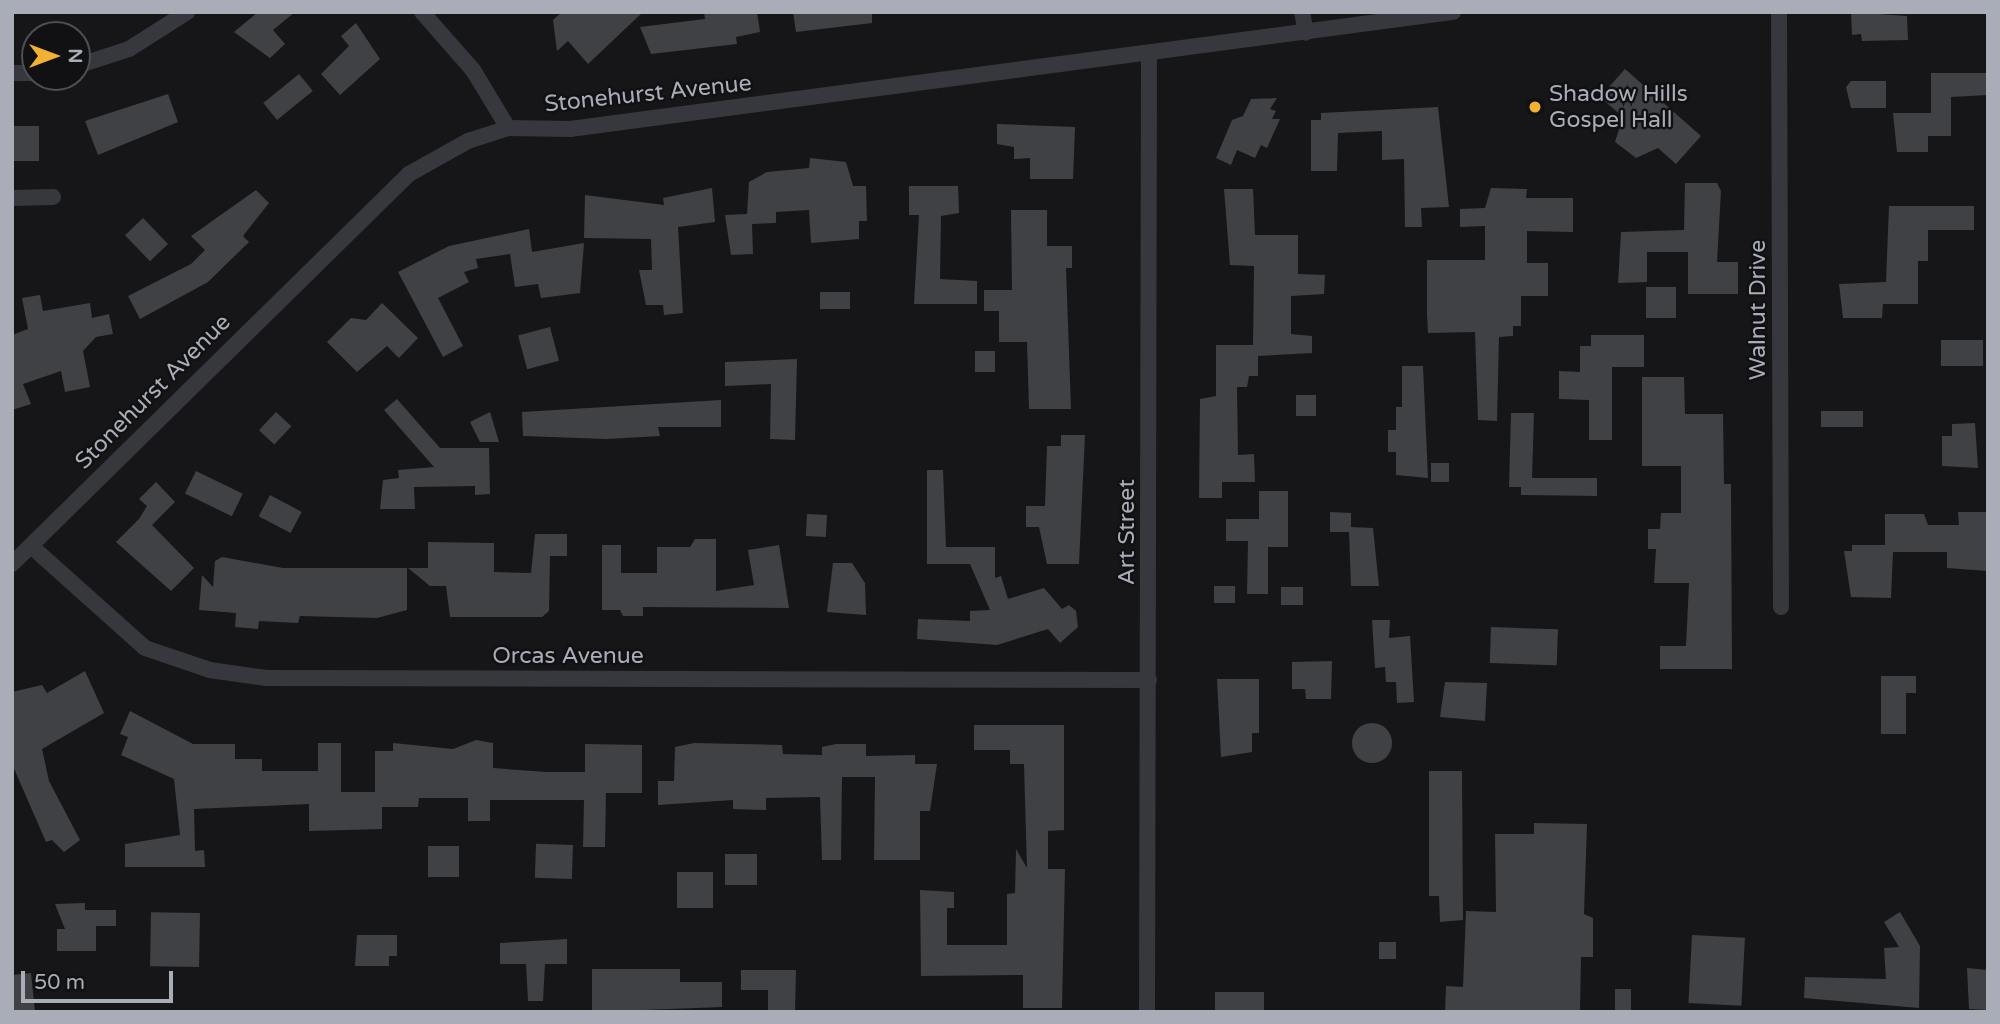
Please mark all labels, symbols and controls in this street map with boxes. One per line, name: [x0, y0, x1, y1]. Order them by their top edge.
north arrow: [21, 21, 91, 91]
text: N: [64, 48, 86, 64]
street label: Stonehurst Avenue: [543, 69, 753, 119]
place label: Shadow Hills Gospel Hall: [1549, 80, 1688, 134]
marker: Shadow Hills Gospel Hall: [1527, 99, 1543, 115]
street label: Walnut Drive: [1744, 240, 1772, 380]
street label: Stonehurst Avenue: [70, 309, 236, 475]
street label: Art Street: [1113, 479, 1141, 585]
street label: Orcas Avenue: [492, 642, 644, 670]
scale bar: [24, 958, 177, 1002]
text: 50 m: [34, 970, 85, 995]

